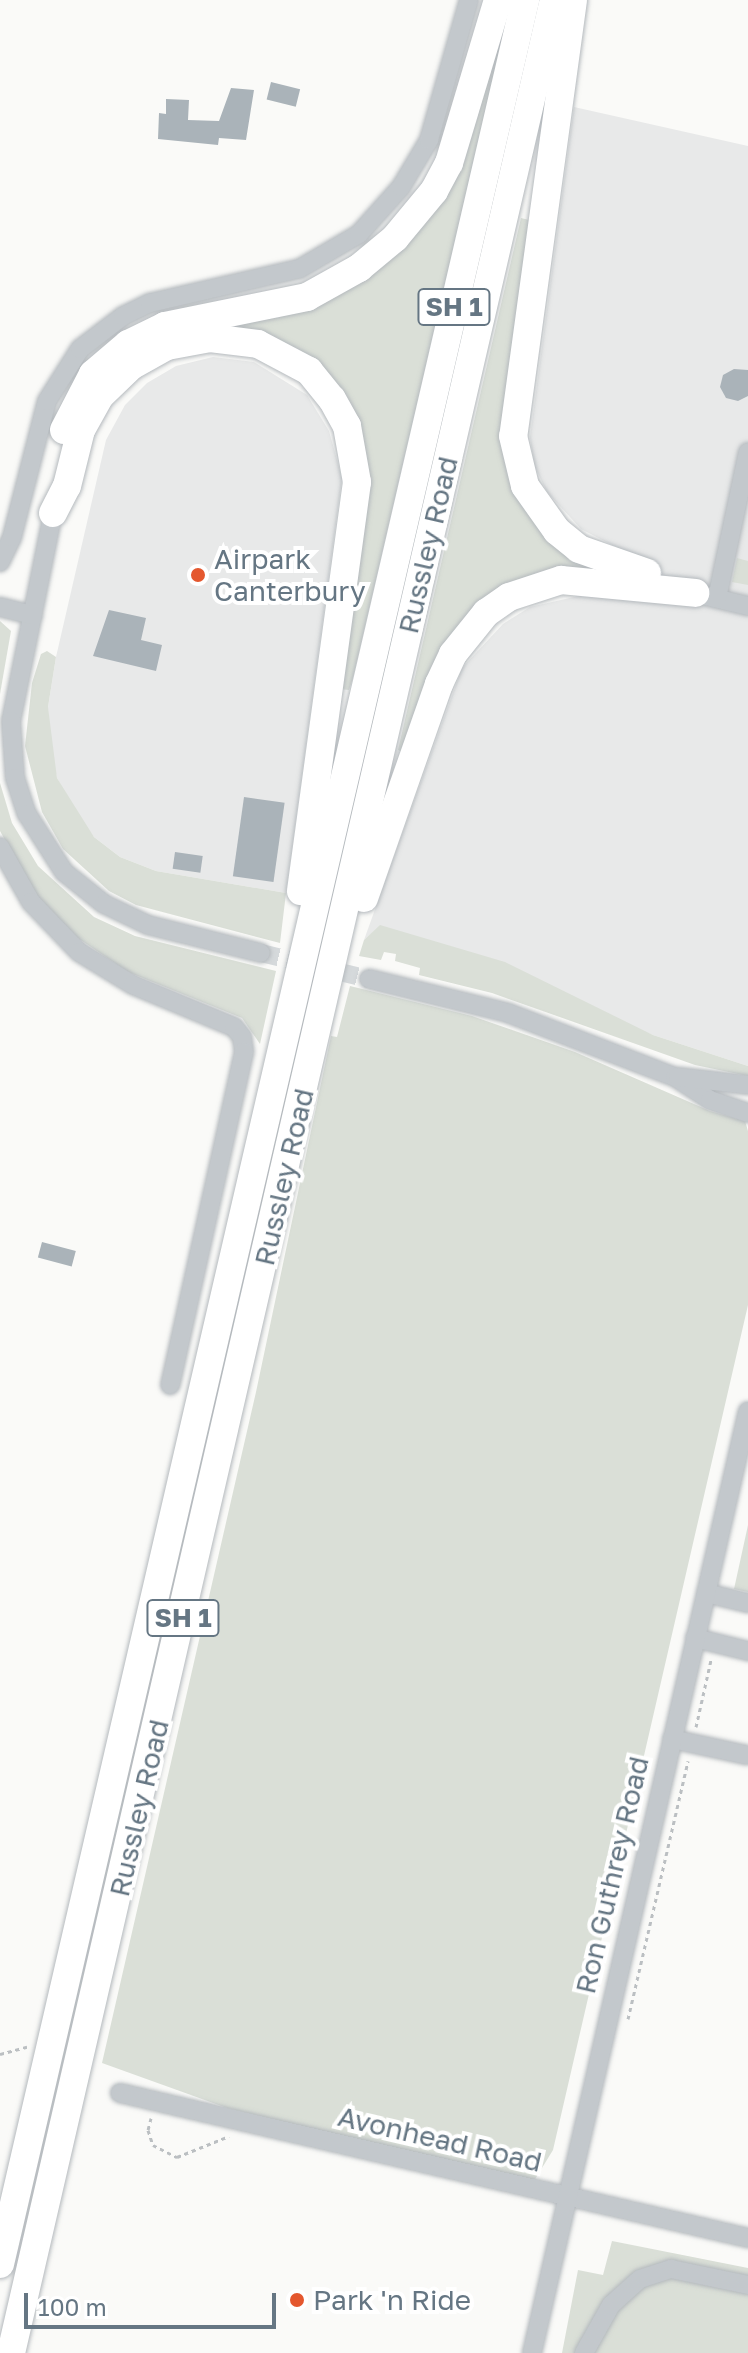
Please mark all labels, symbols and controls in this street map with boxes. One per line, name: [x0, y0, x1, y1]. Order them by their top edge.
road number: SH 1: [416, 285, 492, 329]
street label: Russley Road: [391, 453, 465, 637]
place label: Airpark Canterbury: [214, 542, 366, 608]
marker: Airpark Canterbury: [189, 566, 207, 584]
street label: Russley Road: [247, 1085, 321, 1269]
road number: SH 1: [145, 1596, 221, 1640]
street label: Russley Road: [102, 1716, 176, 1900]
street label: Ron Guthrey Road: [568, 1753, 656, 1997]
street label: Avonhead Road: [335, 2099, 545, 2179]
scale bar: [28, 2277, 280, 2327]
place label: Park 'n Ride: [313, 2283, 471, 2317]
marker: Park 'n Ride: [288, 2291, 306, 2309]
text: 100 m: [38, 2292, 107, 2321]

